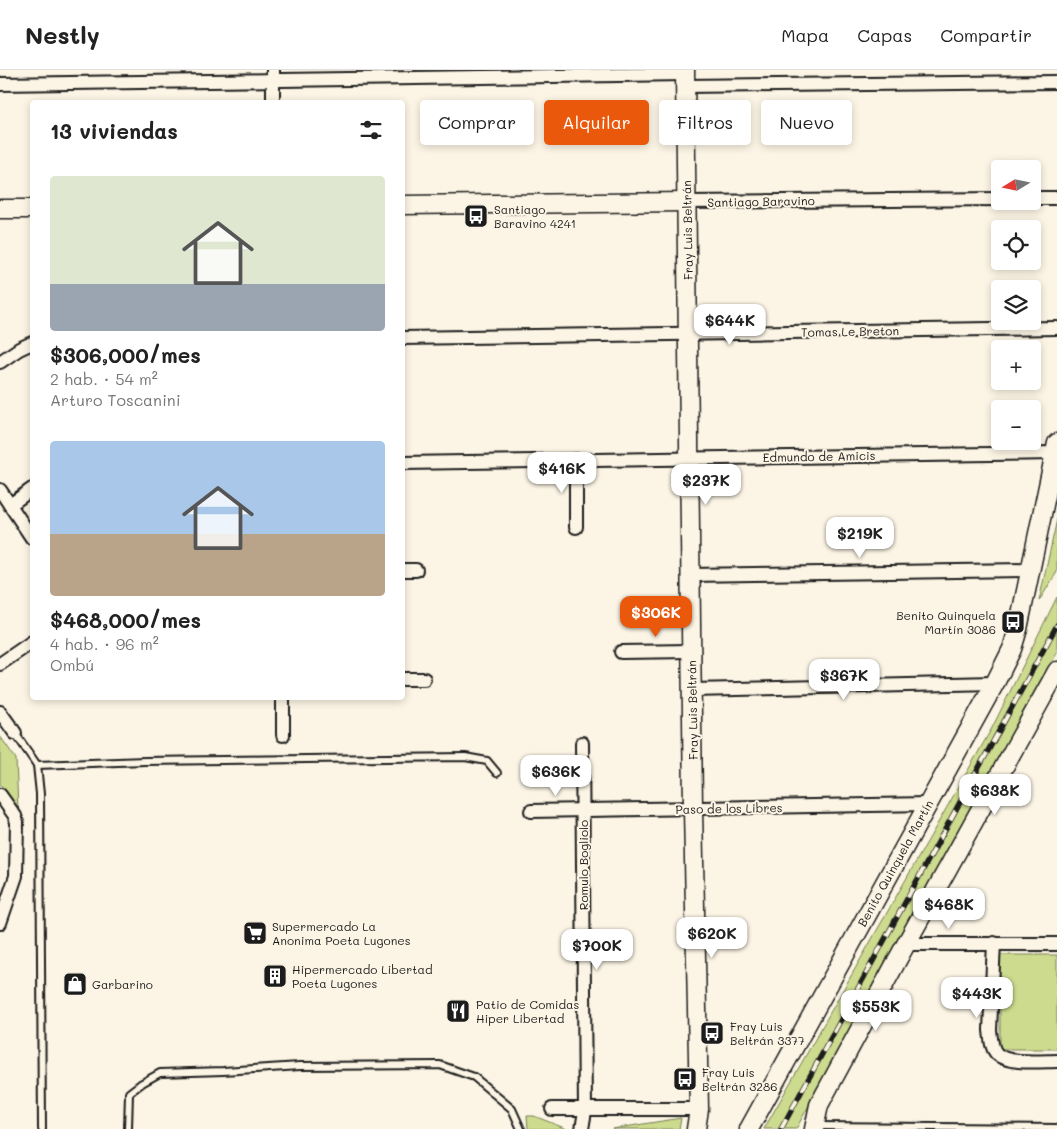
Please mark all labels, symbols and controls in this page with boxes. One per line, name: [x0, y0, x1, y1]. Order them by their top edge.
text: Nestly: [25, 19, 100, 50]
text: Mapa: [781, 23, 829, 47]
text: Capas: [857, 23, 912, 47]
text: Compartir: [940, 23, 1032, 47]
chip: Comprar: [420, 100, 534, 145]
chip: Alquilar: [544, 100, 649, 145]
chip: Filtros: [659, 100, 751, 145]
chip: Nuevo: [761, 100, 852, 145]
icon: filters: [357, 116, 385, 144]
text: 13 viviendas: [50, 117, 178, 144]
north arrow: [991, 160, 1041, 210]
map controls: [991, 160, 1041, 450]
street label: Fray Luis Beltrán: [678, 180, 696, 280]
street label: Santiago Baravino: [707, 192, 815, 210]
place label: Santiago Baravino 4241: [494, 201, 576, 231]
bus stop icon: Santiago Baravino 4241: [463, 203, 489, 229]
icon: home: [173, 208, 263, 298]
button: locate: [991, 220, 1041, 270]
button: layers: [991, 280, 1041, 330]
pin: $644K: [695, 304, 765, 346]
text: $644K: [705, 309, 755, 330]
street label: Tomas Le Breton: [801, 322, 899, 340]
button: +: [991, 340, 1041, 390]
text: $306,000/mes: [50, 341, 201, 368]
text: 2 hab. · 54 m²: [50, 368, 158, 389]
text: Arturo Toscanini: [50, 389, 181, 410]
button: −: [991, 400, 1041, 450]
street label: Edmundo de Amicis: [762, 447, 876, 465]
pin: $416K: [527, 452, 597, 494]
text: $416K: [538, 457, 586, 478]
pin: $237K: [671, 464, 741, 506]
text: $237K: [682, 469, 730, 490]
icon: home: [173, 473, 263, 563]
pin: $219K: [825, 516, 895, 559]
text: $219K: [837, 522, 883, 543]
pin: $306K: [621, 596, 691, 638]
text: $306K: [631, 601, 681, 622]
text: $468,000/mes: [50, 606, 201, 633]
place label: Benito Quinquela Martín 3086: [896, 607, 996, 637]
bus stop icon: Benito Quinquela Martín 3086: [1000, 609, 1026, 635]
text: 4 hab. · 96 m²: [50, 633, 159, 654]
text: Ombú: [50, 654, 94, 675]
pin: $367K: [809, 658, 879, 701]
street label: Fray Luis Beltrán: [683, 660, 701, 760]
text: $367K: [820, 664, 868, 685]
pin: $636K: [521, 754, 591, 797]
text: $636K: [531, 760, 581, 781]
pin: $638K: [960, 774, 1030, 816]
text: $638K: [970, 779, 1020, 800]
street label: Benito Quinquela Martín: [853, 797, 937, 929]
street label: Paso de los Libres: [675, 799, 783, 817]
street label: Romulo Bogliolo: [575, 820, 591, 910]
pin: $468K: [914, 888, 984, 930]
text: $468K: [924, 893, 974, 914]
pin: $620K: [677, 916, 747, 959]
place label: Supermercado La Anonima Poeta Lugones: [272, 918, 411, 948]
supermarket icon: Supermercado La Anonima Poeta Lugones: [242, 920, 268, 946]
text: $620K: [687, 922, 737, 943]
pin: $700K: [562, 928, 632, 971]
text: $700K: [572, 934, 622, 955]
place label: Hipermercado Libertad Poeta Lugones: [292, 961, 433, 991]
building icon: Hipermercado Libertad Poeta Lugones: [262, 963, 288, 989]
shop icon: Garbarino: [62, 971, 88, 997]
place label: Garbarino: [92, 976, 153, 992]
pin: $443K: [942, 976, 1012, 1019]
text: $443K: [952, 982, 1002, 1003]
pin: $553K: [841, 990, 911, 1032]
text: $553K: [852, 995, 900, 1016]
place label: Patio de Comidas Hiper Libertad: [476, 996, 580, 1026]
restaurant icon: Patio de Comidas Hiper Libertad: [445, 998, 471, 1024]
place label: Fray Luis Beltrán 3377: [730, 1018, 805, 1048]
bus stop icon: Fray Luis Beltrán 3377: [699, 1020, 725, 1046]
place label: Fray Luis Beltrán 3286: [702, 1064, 777, 1094]
bus stop icon: Fray Luis Beltrán 3286: [672, 1066, 698, 1092]

